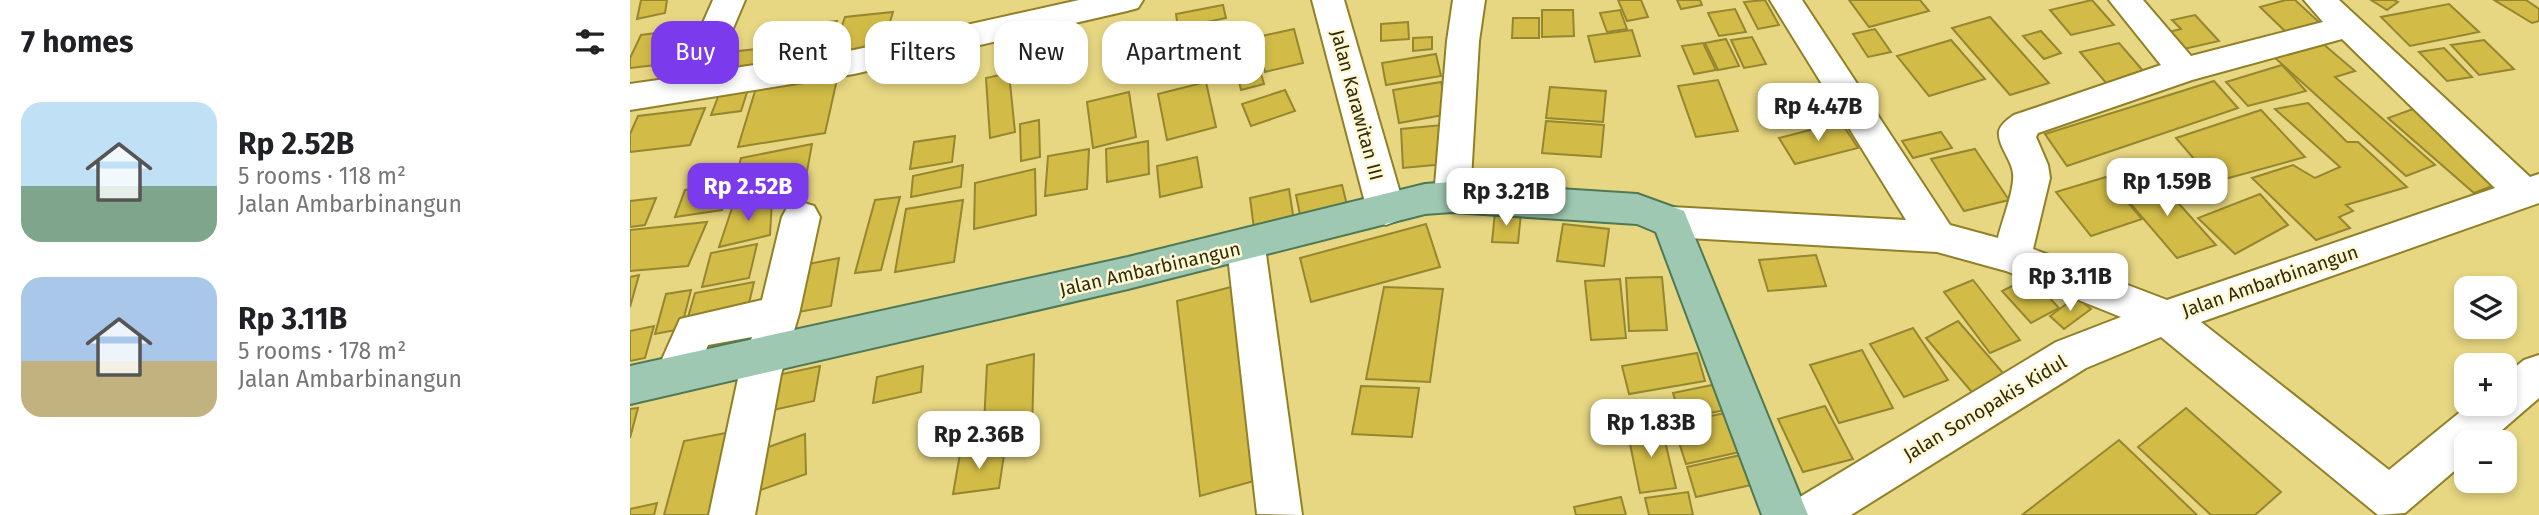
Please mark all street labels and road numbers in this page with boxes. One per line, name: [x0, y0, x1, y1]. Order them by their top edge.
street label: Jalan Karawitan III: [1326, 27, 1388, 183]
street label: Jalan Ambarbinangun: [1057, 237, 1243, 301]
street label: Jalan Ambarbinangun: [2179, 240, 2361, 322]
street label: Jalan Sonopakis Kidul: [1899, 350, 2071, 466]

